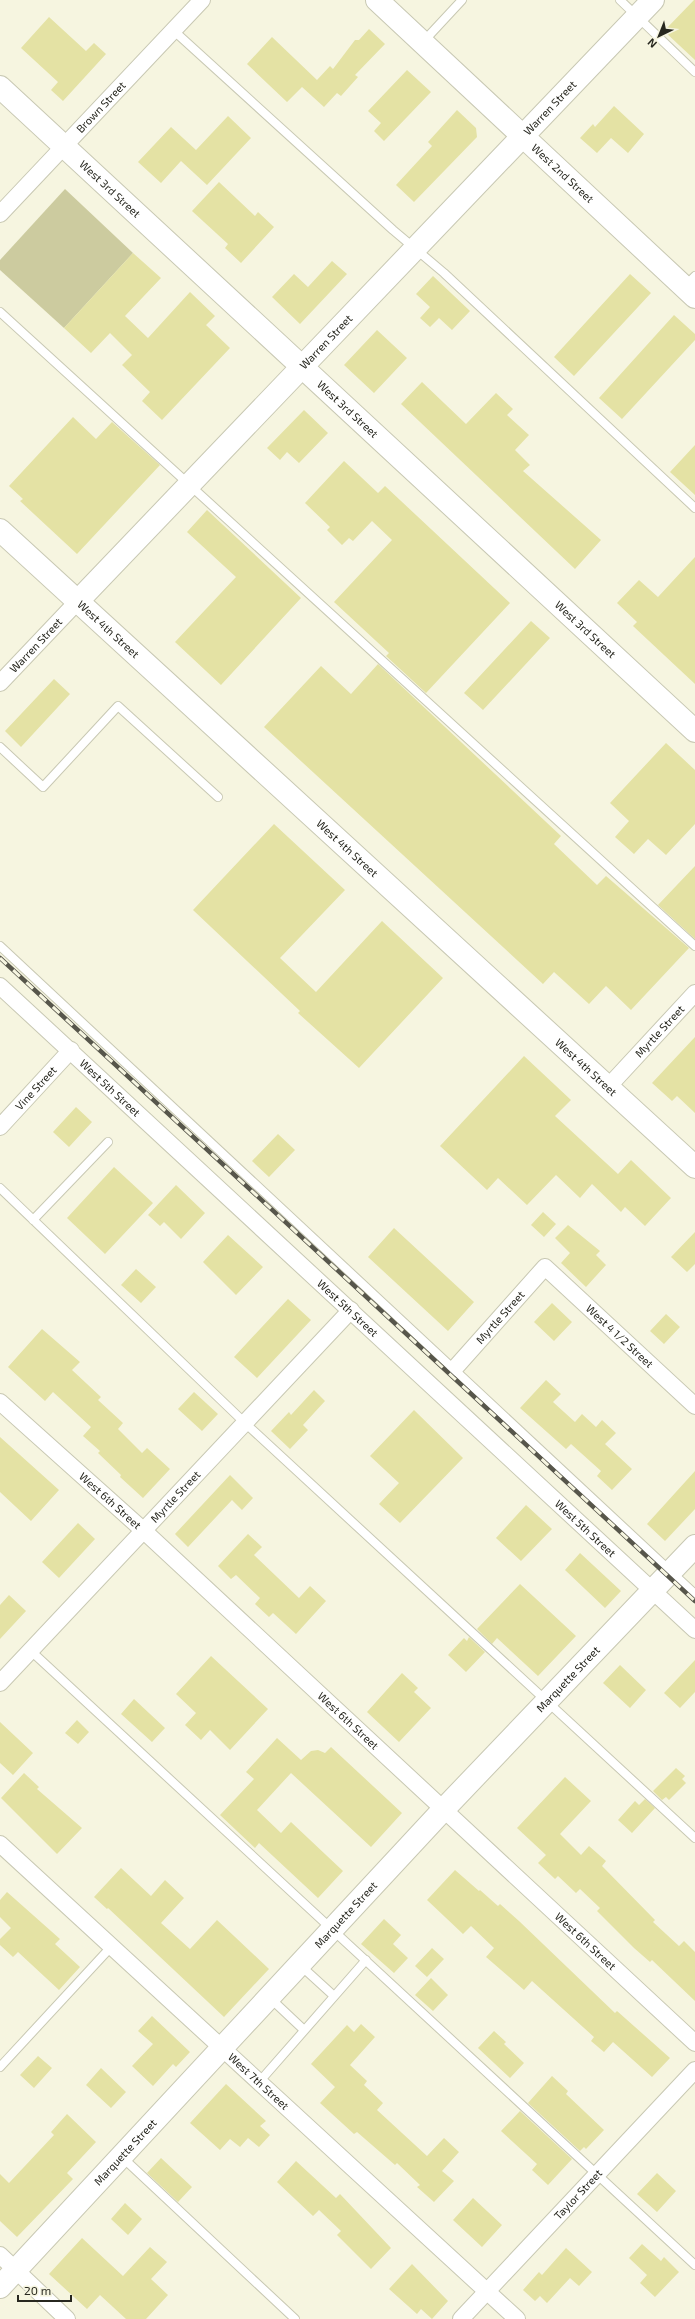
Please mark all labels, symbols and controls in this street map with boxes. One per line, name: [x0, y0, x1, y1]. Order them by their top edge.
north arrow: [639, 16, 679, 56]
text: N: [644, 36, 659, 51]
street label: Warren Street: [520, 77, 579, 137]
street label: Brown Street: [73, 78, 128, 135]
street label: West 2nd Street: [529, 141, 597, 205]
street label: West 3rd Street: [77, 157, 143, 220]
street label: Warren Street: [296, 312, 355, 371]
street label: West 3rd Street: [315, 377, 381, 440]
street label: West 4th Street: [75, 598, 142, 660]
street label: West 3rd Street: [553, 598, 619, 660]
street label: Warren Street: [6, 615, 64, 675]
street label: West 4th Street: [314, 816, 381, 879]
street label: Myrtle Street: [632, 1002, 687, 1060]
street label: West 4th Street: [553, 1035, 620, 1098]
street label: West 5th Street: [77, 1056, 143, 1119]
street label: Vine Street: [12, 1063, 59, 1112]
street label: West 5th Street: [315, 1277, 381, 1339]
street label: Myrtle Street: [473, 1288, 527, 1346]
street label: West 4 1/2 Street: [584, 1301, 656, 1370]
street label: Myrtle Street: [148, 1468, 203, 1525]
street label: West 6th Street: [77, 1469, 144, 1531]
street label: West 5th Street: [553, 1497, 619, 1559]
street label: Marquette Street: [533, 1643, 602, 1714]
street label: West 6th Street: [315, 1689, 382, 1752]
street label: Marquette Street: [311, 1879, 379, 1950]
street label: West 6th Street: [553, 1909, 619, 1972]
street label: West 7th Street: [226, 2050, 292, 2112]
street label: Marquette Street: [91, 2116, 159, 2188]
street label: Taylor Street: [551, 2166, 604, 2222]
scale bar: [18, 2277, 71, 2303]
text: 20 m: [24, 2283, 51, 2297]

